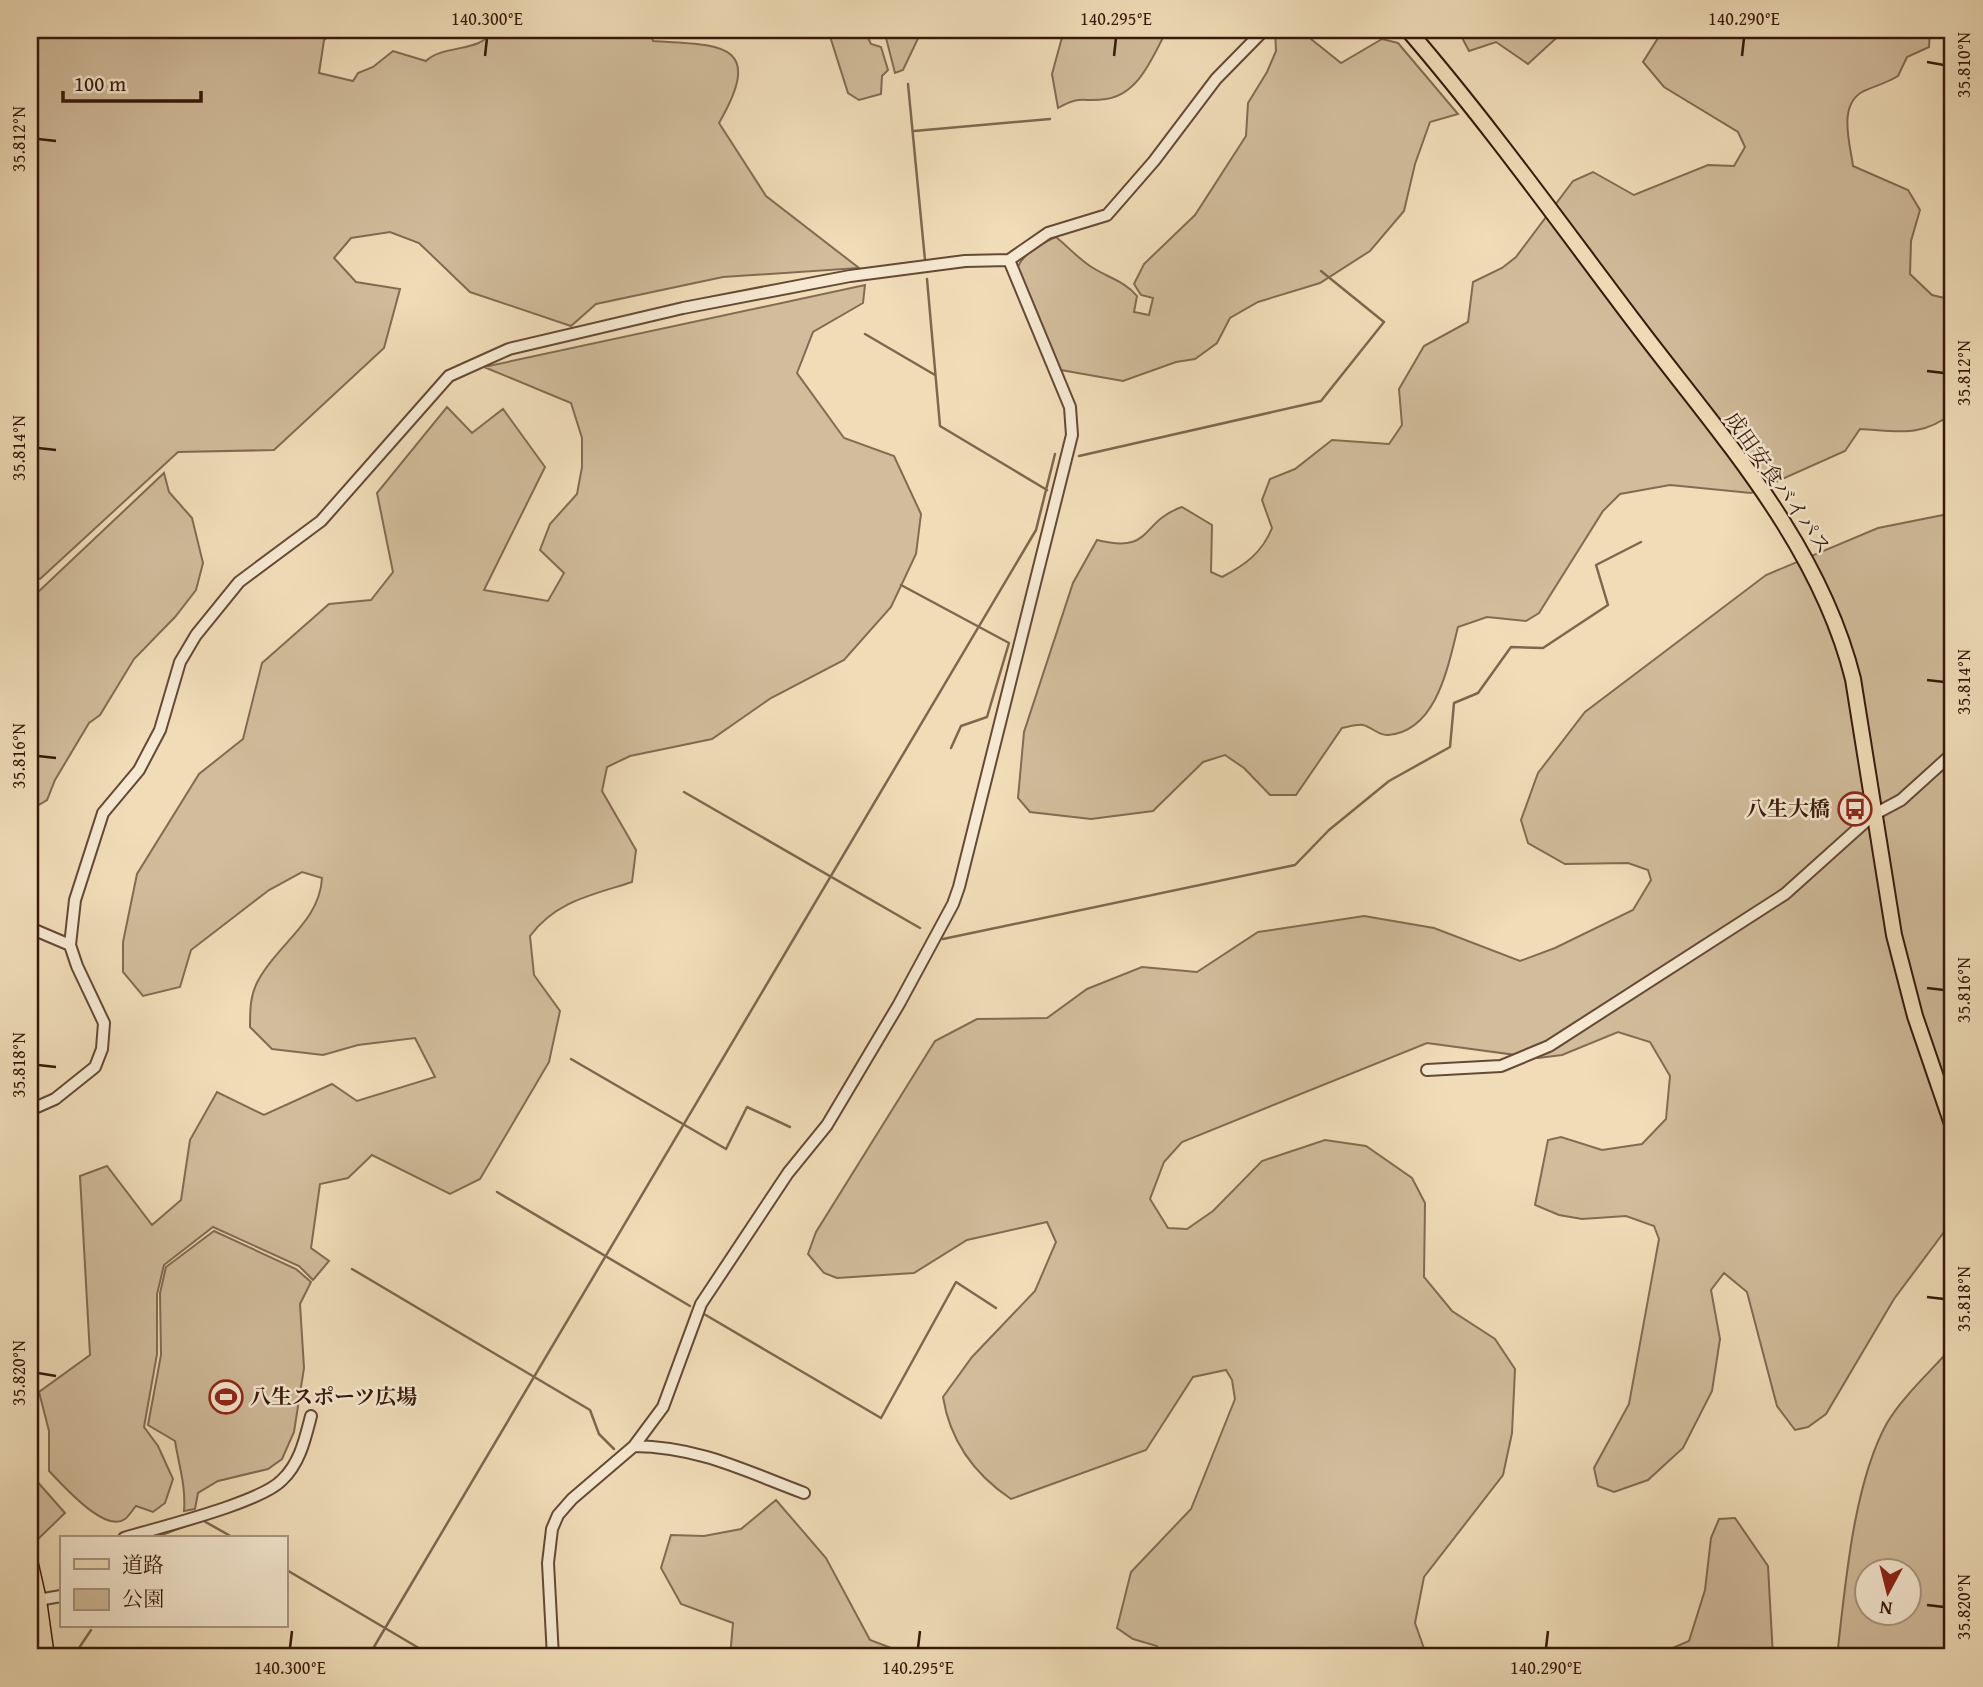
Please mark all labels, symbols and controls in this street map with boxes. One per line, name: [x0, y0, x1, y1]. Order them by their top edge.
text: 140.300°E: [451, 5, 523, 32]
text: 140.295°E: [1080, 5, 1152, 32]
text: 140.290°E: [1708, 5, 1780, 32]
text: 35.810°N: [1950, 32, 1977, 98]
scale bar: [63, 60, 201, 104]
text: 100 m: [74, 68, 126, 99]
text: 35.812°N: [5, 106, 32, 172]
text: 35.812°N: [1950, 340, 1977, 406]
street label: 成田安食バイパス: [1718, 405, 1839, 560]
text: 35.814°N: [5, 415, 32, 481]
text: 35.814°N: [1950, 649, 1977, 715]
text: 35.816°N: [5, 723, 32, 789]
bus stop icon: 八生大橋: [1836, 790, 1874, 828]
place label: 八生大橋: [1746, 793, 1830, 824]
text: 35.816°N: [1950, 957, 1977, 1023]
text: 35.818°N: [5, 1032, 32, 1098]
text: 35.818°N: [1950, 1266, 1977, 1332]
text: 35.820°N: [5, 1340, 32, 1406]
sports icon: 八生スポーツ広場: [207, 1378, 245, 1416]
place label: 八生スポーツ広場: [250, 1381, 417, 1412]
legend: [60, 1536, 287, 1628]
text: 道路: [122, 1549, 164, 1580]
north arrow: [1854, 1558, 1924, 1628]
text: 35.820°N: [1950, 1574, 1977, 1640]
text: 公園: [122, 1583, 164, 1614]
text: N: [1878, 1594, 1894, 1624]
text: 140.300°E: [254, 1654, 326, 1681]
text: 140.295°E: [882, 1654, 954, 1681]
text: 140.290°E: [1510, 1654, 1582, 1681]

